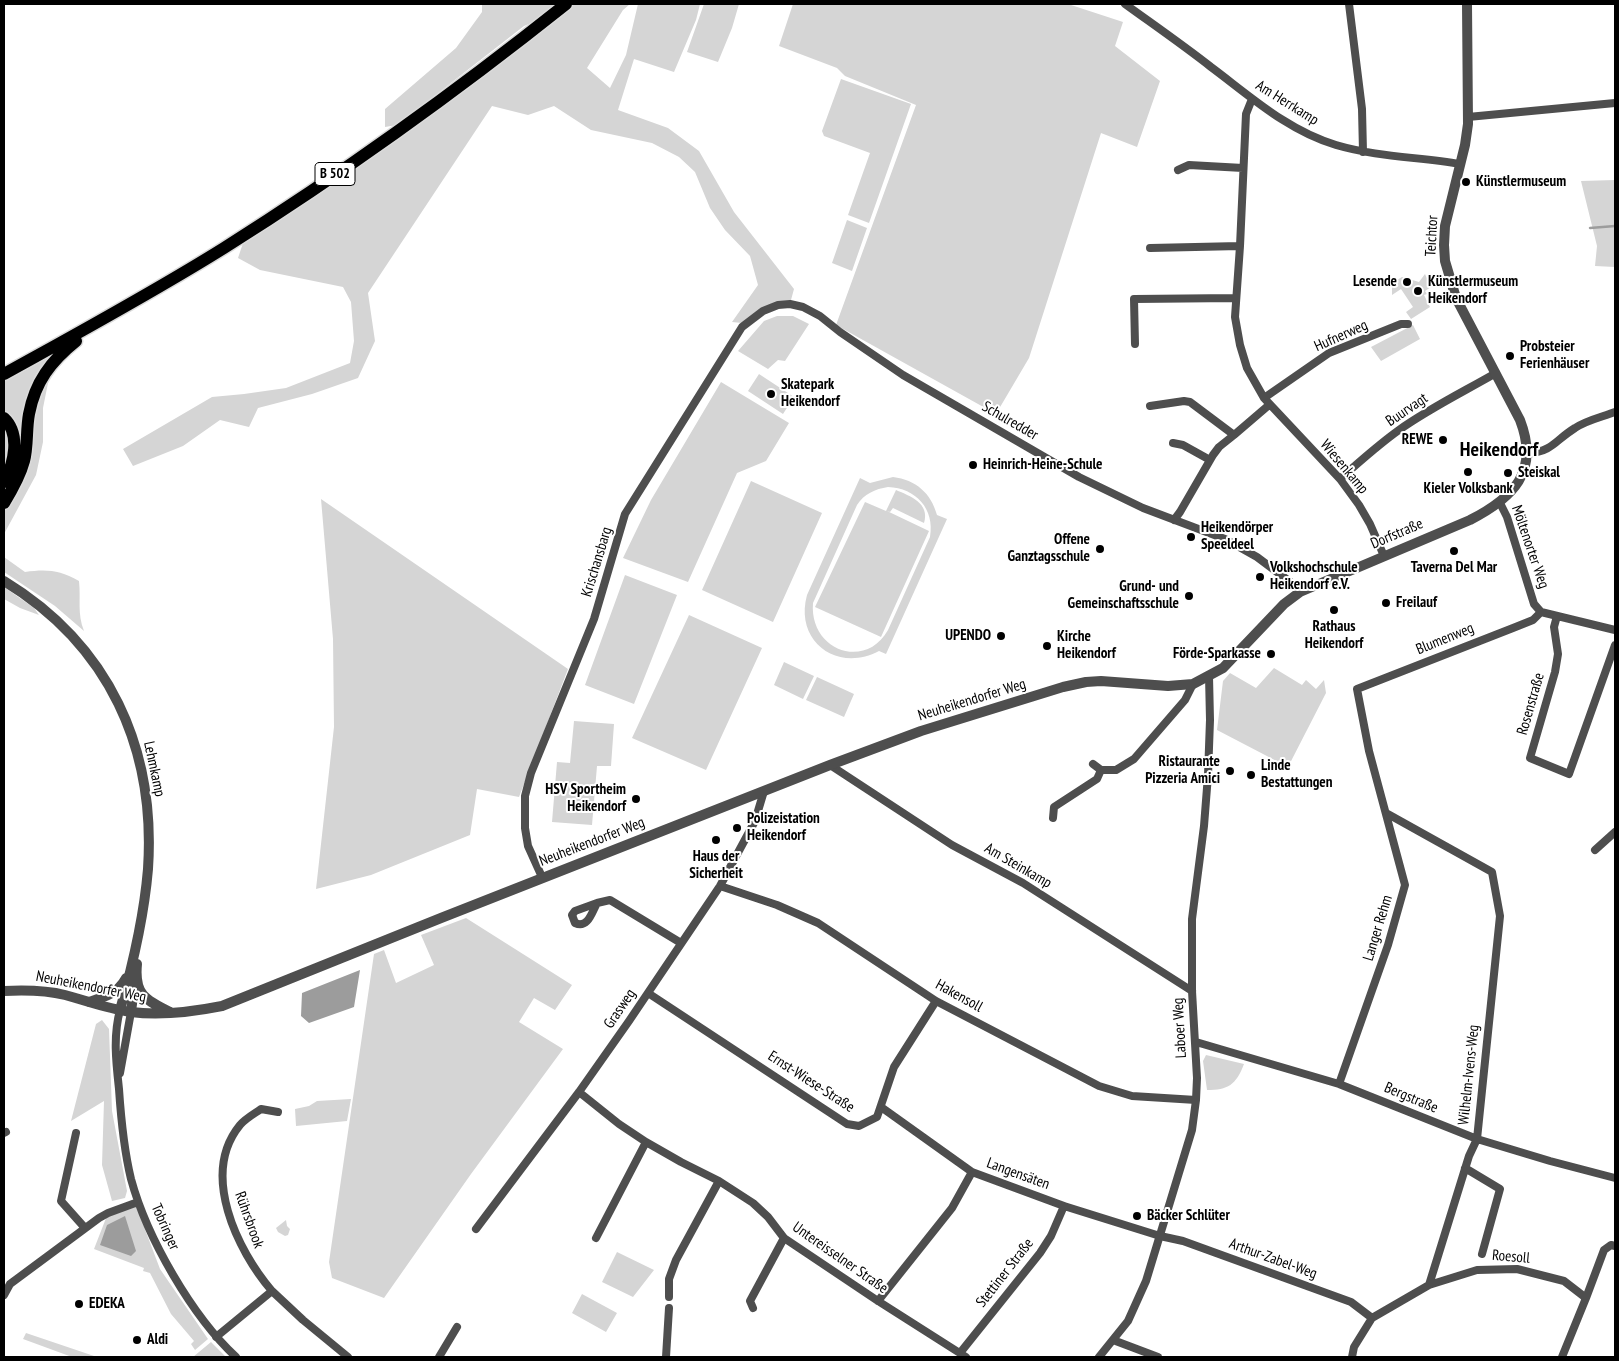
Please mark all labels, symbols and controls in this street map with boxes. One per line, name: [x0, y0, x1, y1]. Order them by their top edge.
street label: Am Herrkamp: [1252, 77, 1322, 129]
road number: B 502: [315, 162, 355, 185]
place label: Künstlermuseum: [1476, 173, 1566, 191]
marker: Künstlermuseum: [1460, 176, 1472, 188]
street label: Teichtor: [1422, 215, 1442, 257]
place label: Lesende: [1353, 273, 1397, 291]
place label: Künstlermuseum Heikendorf: [1428, 273, 1518, 308]
marker: Lesende: [1401, 276, 1413, 288]
marker: Künstlermuseum Heikendorf: [1412, 285, 1424, 297]
street label: Hufnerweg: [1312, 316, 1370, 356]
place label: Probsteier Ferienhäuser: [1520, 338, 1589, 373]
marker: Probsteier Ferienhäuser: [1504, 350, 1516, 362]
place label: Skatepark Heikendorf: [781, 376, 840, 411]
marker: Skatepark Heikendorf: [765, 388, 777, 400]
street label: Buurvagt: [1383, 390, 1431, 430]
street label: Schulredder: [979, 398, 1041, 444]
place label: REWE: [1402, 431, 1433, 449]
marker: REWE: [1437, 434, 1449, 446]
street label: Wiesenkamp: [1316, 436, 1372, 498]
district label: Heikendorf: [1460, 438, 1538, 462]
place label: Heinrich-Heine-Schule: [983, 456, 1102, 474]
marker: Heinrich-Heine-Schule: [967, 459, 979, 471]
place label: Steiskal: [1518, 464, 1560, 482]
marker: Kieler Volksbank: [1462, 466, 1474, 478]
marker: Steiskal: [1502, 467, 1514, 479]
place label: Kieler Volksbank: [1423, 480, 1513, 498]
street label: Möltenorter Weg: [1507, 503, 1553, 591]
street label: Dorfstraße: [1368, 515, 1426, 553]
place label: Heikendörper Speeldeel: [1201, 519, 1273, 554]
street label: Krischansbarg: [578, 525, 616, 599]
place label: Offene Ganztagsschule: [1008, 531, 1090, 566]
marker: Heikendörper Speeldeel: [1185, 531, 1197, 543]
marker: Offene Ganztagsschule: [1094, 543, 1106, 555]
marker: Taverna Del Mar: [1448, 545, 1460, 557]
place label: Volkshochschule Heikendorf e.V.: [1270, 559, 1358, 594]
place label: Taverna Del Mar: [1411, 559, 1497, 577]
marker: Volkshochschule Heikendorf e.V.: [1254, 571, 1266, 583]
place label: Grund- und Gemeinschaftsschule: [1068, 578, 1179, 613]
marker: Grund- und Gemeinschaftsschule: [1183, 590, 1195, 602]
place label: Freilauf: [1396, 594, 1437, 612]
marker: Freilauf: [1380, 597, 1392, 609]
marker: Rathaus Heikendorf: [1328, 604, 1340, 616]
place label: Rathaus Heikendorf: [1305, 618, 1363, 653]
street label: Blumenweg: [1413, 619, 1477, 659]
place label: UPENDO: [945, 627, 991, 645]
place label: Kirche Heikendorf: [1057, 628, 1116, 663]
marker: UPENDO: [995, 630, 1007, 642]
marker: Kirche Heikendorf: [1041, 640, 1053, 652]
place label: Förde-Sparkasse: [1173, 645, 1261, 663]
marker: Förde-Sparkasse: [1265, 648, 1277, 660]
street label: Rosenstraße: [1514, 671, 1548, 737]
street label: Neuheikendorfer Weg: [916, 675, 1028, 725]
street label: Lehmkamp: [139, 740, 169, 798]
place label: Ristaurante Pizzeria Amici: [1145, 753, 1220, 788]
place label: Linde Bestattungen: [1261, 757, 1332, 792]
marker: Ristaurante Pizzeria Amici: [1224, 765, 1236, 777]
marker: Linde Bestattungen: [1245, 769, 1257, 781]
place label: HSV Sportheim Heikendorf: [545, 781, 626, 816]
marker: HSV Sportheim Heikendorf: [630, 793, 642, 805]
place label: Polizeistation Heikendorf: [747, 810, 820, 845]
street label: Neuheikendorfer Weg: [537, 814, 647, 870]
marker: Polizeistation Heikendorf: [731, 822, 743, 834]
marker: Haus der Sicherheit: [710, 834, 722, 846]
street label: Am Steinkamp: [981, 840, 1055, 892]
place label: Haus der Sicherheit: [689, 848, 743, 883]
street label: Langer Rehm: [1359, 893, 1397, 963]
street label: Neuheikendorfer Weg: [34, 968, 148, 1006]
street label: Hakensoll: [932, 976, 986, 1016]
street label: Grasweg: [600, 986, 640, 1032]
street label: Laboer Weg: [1169, 997, 1191, 1059]
street label: Wilhelm-Ivens-Weg: [1455, 1024, 1483, 1126]
street label: Ernst-Wiese-Straße: [764, 1047, 858, 1117]
street label: Bergstraße: [1381, 1079, 1441, 1117]
street label: Langensäten: [984, 1154, 1052, 1194]
street label: Rührsbrook: [230, 1189, 268, 1251]
street label: Tobringer: [147, 1201, 183, 1253]
place label: Bäcker Schlüter: [1147, 1207, 1230, 1225]
marker: Bäcker Schlüter: [1131, 1210, 1143, 1222]
street label: Untereisselner Straße: [789, 1218, 891, 1298]
street label: Stettiner Straße: [973, 1235, 1037, 1311]
street label: Arthur-Zabel-Weg: [1227, 1235, 1319, 1283]
street label: Roesoll: [1491, 1246, 1531, 1268]
place label: EDEKA: [89, 1295, 125, 1313]
marker: EDEKA: [73, 1298, 85, 1310]
place label: Aldi: [147, 1331, 168, 1349]
marker: Aldi: [131, 1334, 143, 1346]

